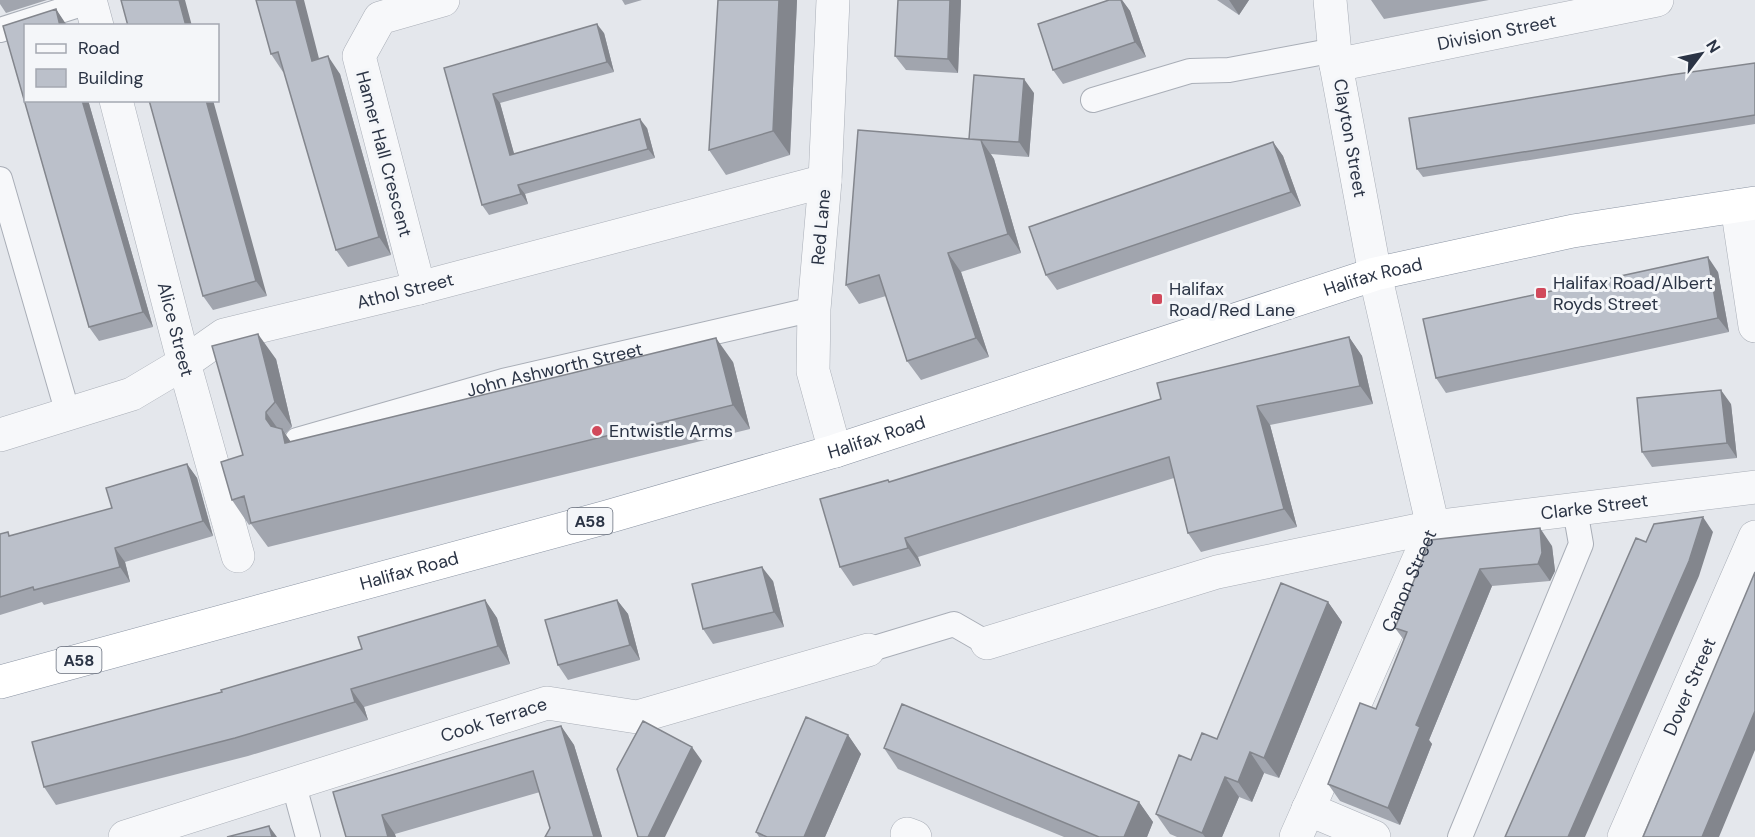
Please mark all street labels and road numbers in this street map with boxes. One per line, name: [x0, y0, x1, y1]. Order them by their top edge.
street label: Division Street: [1435, 9, 1558, 56]
street label: Hamer Hall Crescent: [350, 68, 418, 240]
street label: Clayton Street: [1328, 77, 1372, 199]
street label: Red Lane: [806, 188, 836, 266]
street label: Halifax Road: [1320, 252, 1425, 302]
street label: Athol Street: [354, 267, 456, 315]
street label: Alice Street: [152, 280, 199, 379]
street label: John Ashworth Street: [464, 337, 645, 403]
street label: Halifax Road: [825, 410, 928, 465]
street label: Clarke Street: [1539, 488, 1649, 526]
road number: A58: [568, 508, 612, 534]
street label: Canon Street: [1376, 526, 1442, 636]
street label: Halifax Road: [357, 546, 461, 596]
street label: Dover Street: [1658, 634, 1722, 739]
road number: A58: [56, 647, 101, 673]
street label: Cook Terrace: [438, 692, 550, 748]

